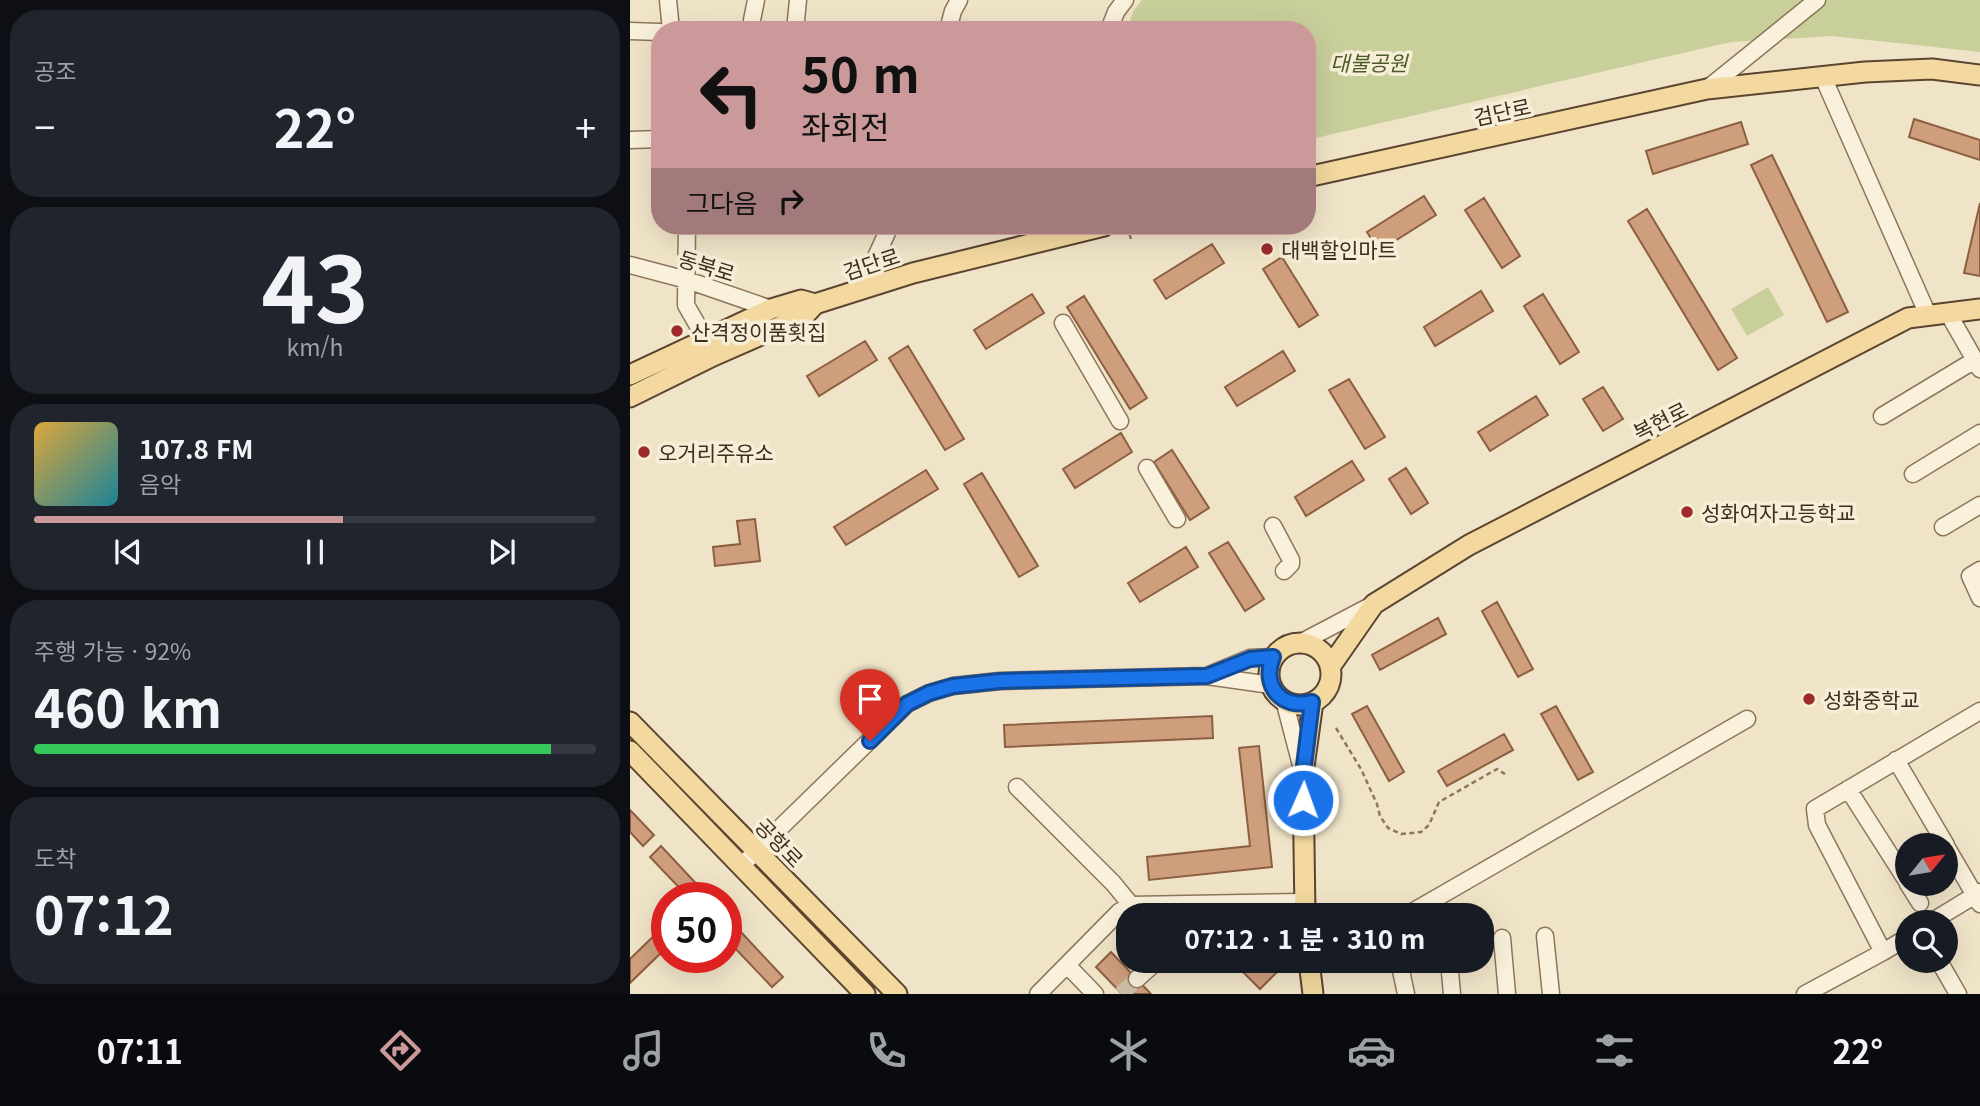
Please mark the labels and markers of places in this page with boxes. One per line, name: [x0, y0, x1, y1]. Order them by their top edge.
place label: 대백할인마트: [1281, 234, 1397, 264]
marker: 대백할인마트: [1259, 241, 1275, 257]
place label: 산격정이품횟집: [691, 316, 826, 346]
marker: 산격정이품횟집: [669, 323, 685, 339]
place label: 오거리주유소: [658, 437, 774, 467]
marker: 오거리주유소: [636, 444, 652, 460]
place label: 성화여자고등학교: [1701, 497, 1856, 527]
marker: 성화여자고등학교: [1679, 504, 1695, 520]
pin: [840, 669, 900, 741]
place label: 성화중학교: [1823, 684, 1920, 714]
marker: 성화중학교: [1801, 691, 1817, 707]

